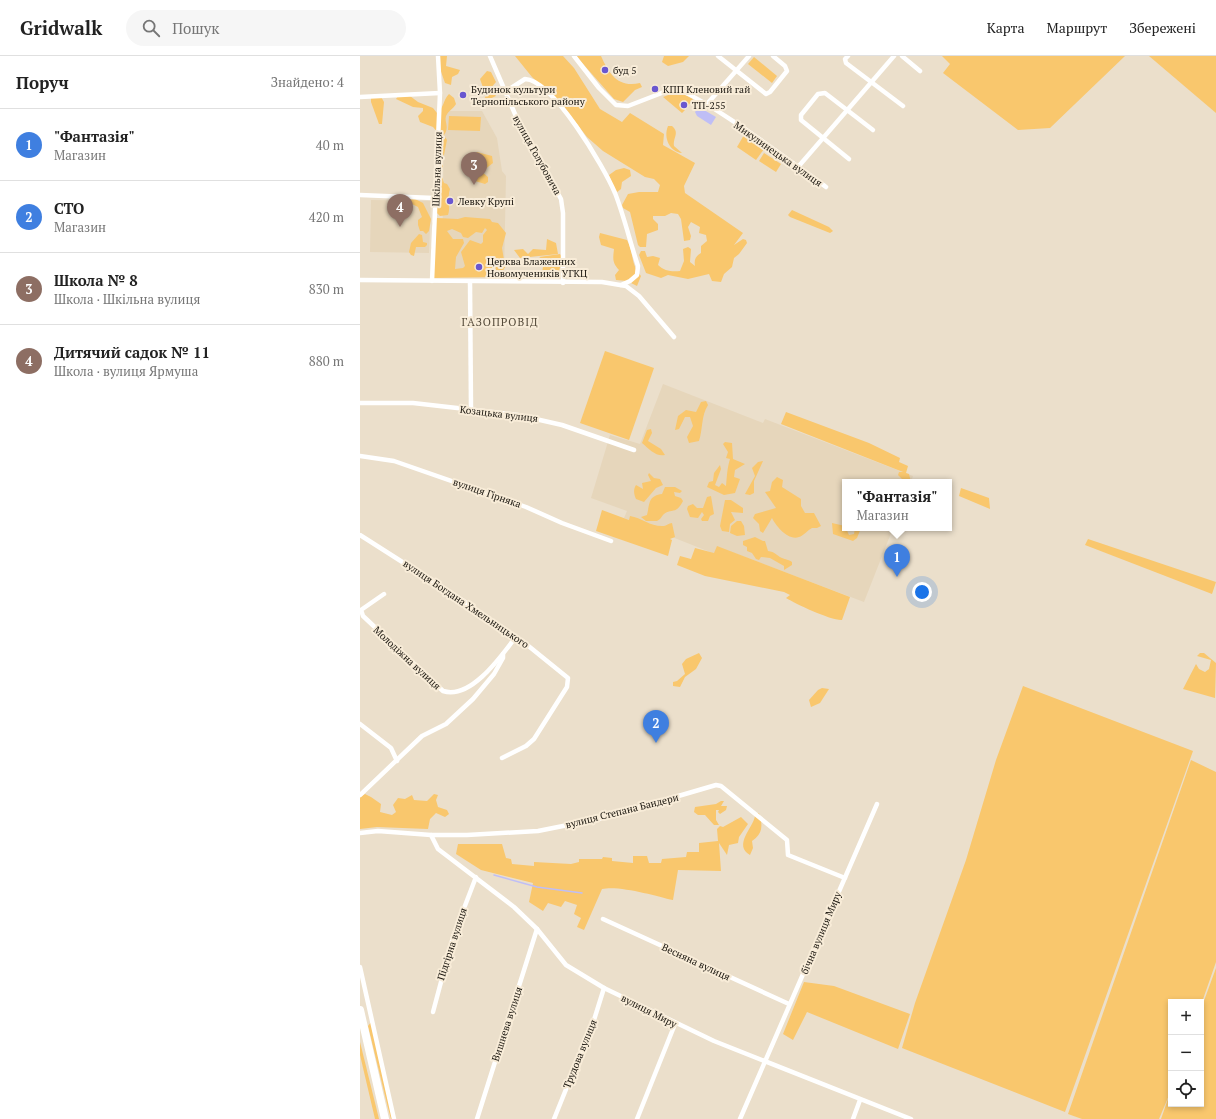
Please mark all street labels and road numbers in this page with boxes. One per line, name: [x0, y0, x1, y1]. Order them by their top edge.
street label: вулиця Голубовича: [510, 113, 564, 197]
street label: Микулинецька вулиця: [731, 119, 825, 189]
street label: Шкільна вулиця: [429, 131, 445, 207]
street label: Козацька вулиця: [459, 403, 539, 425]
street label: вулиця Гірняка: [451, 475, 523, 511]
street label: вулиця Богдана Хмельницького: [401, 557, 532, 651]
street label: Молодіжна вулиця: [371, 623, 443, 693]
street label: вулиця Степана Бандери: [564, 791, 680, 831]
street label: бічна вулиця Миру: [798, 889, 845, 976]
street label: Підгірна вулиця: [434, 906, 470, 982]
street label: Весняна вулиця: [660, 940, 732, 984]
street label: Вишнева вулиця: [489, 985, 525, 1063]
street label: вулиця Миру: [619, 991, 680, 1031]
street label: Трудова вулиця: [560, 1018, 600, 1090]

